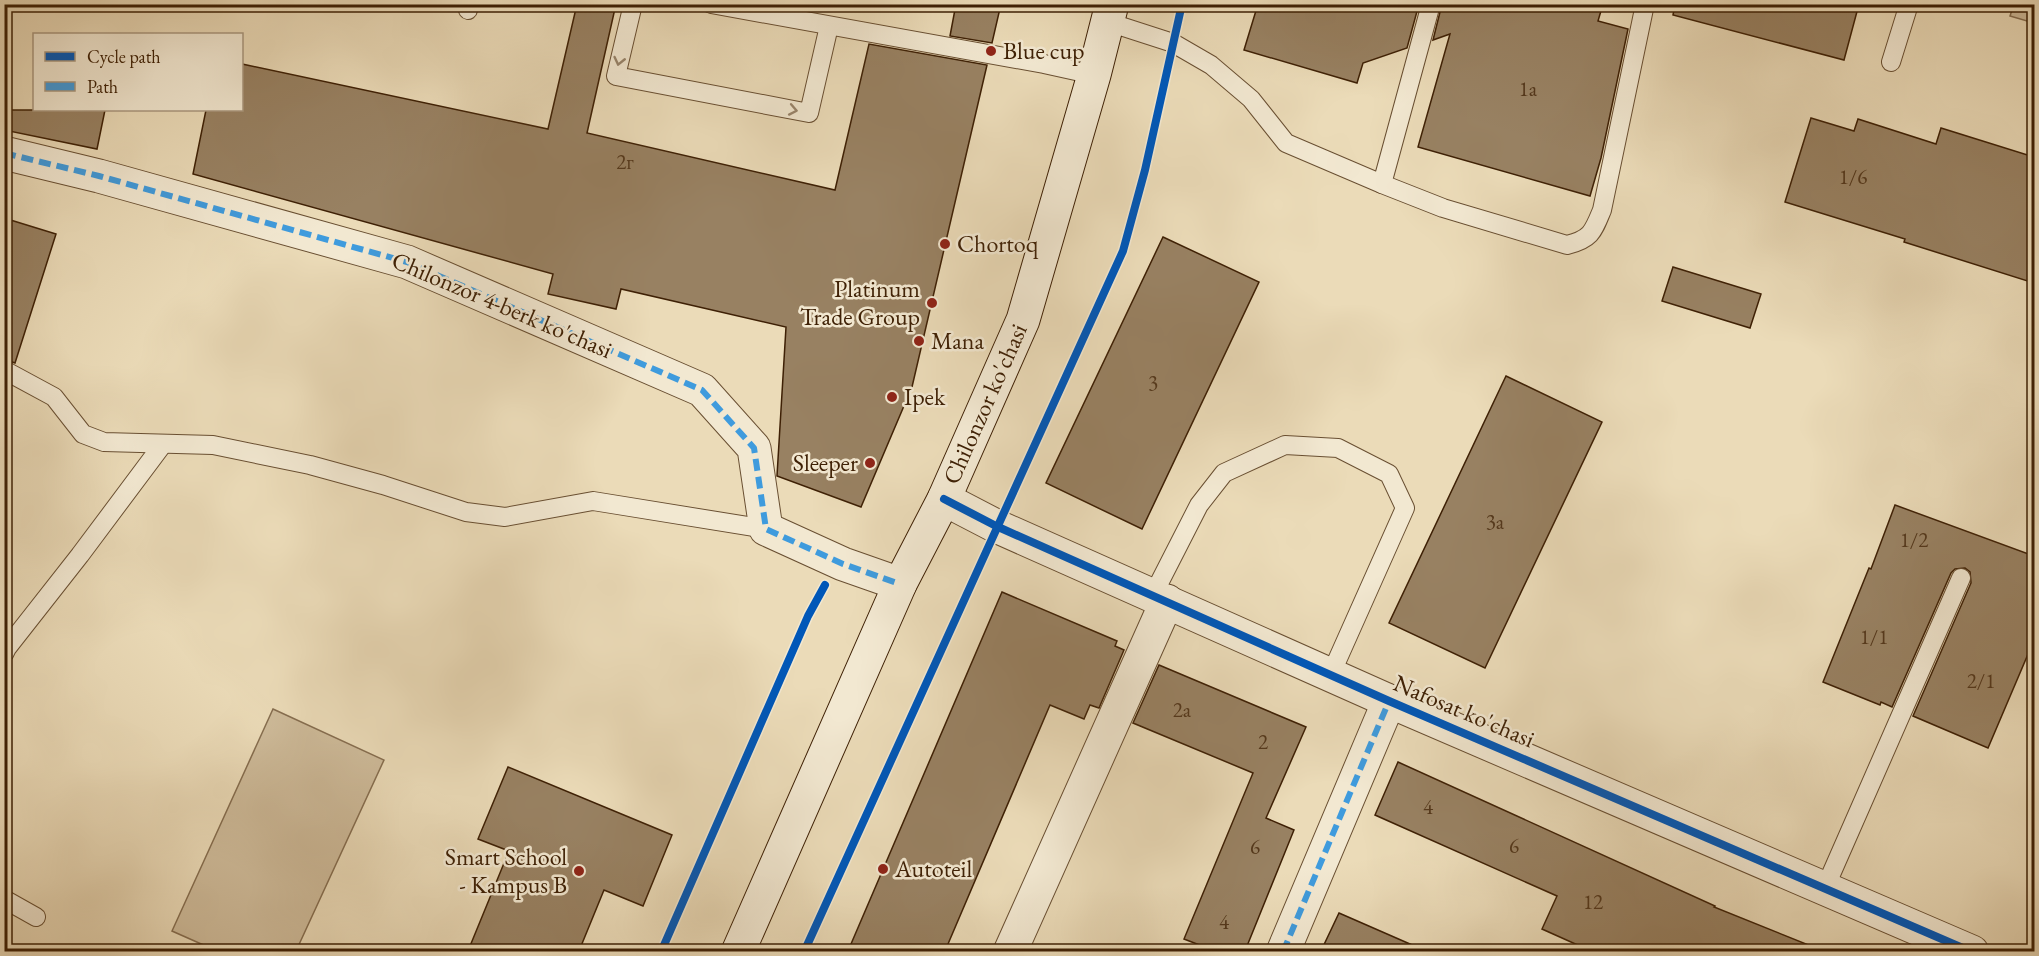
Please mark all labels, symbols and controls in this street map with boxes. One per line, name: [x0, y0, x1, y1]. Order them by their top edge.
legend: [33, 33, 243, 111]
place label: Blue cup: [1003, 35, 1085, 66]
marker: Blue cup: [984, 44, 998, 58]
text: Cycle path: [87, 45, 161, 68]
one-way arrow: [614, 56, 627, 66]
text: Path: [87, 75, 118, 98]
house number: 1a: [1519, 75, 1538, 102]
one-way arrow: [787, 103, 797, 116]
house number: 2г: [616, 148, 634, 175]
house number: 1/6: [1839, 163, 1867, 190]
place label: Chortoq: [957, 228, 1039, 259]
marker: Chortoq: [938, 237, 952, 251]
street label: Chilonzor 4-berk ko'chasi: [387, 244, 617, 365]
place label: Platinum Trade Group: [800, 273, 920, 332]
marker: Platinum Trade Group: [925, 296, 939, 310]
street label: Chilonzor ko'chasi: [935, 319, 1034, 489]
place label: Mana: [931, 325, 984, 356]
marker: Mana: [912, 334, 926, 348]
house number: 3: [1148, 369, 1158, 396]
place label: Ipek: [904, 381, 946, 412]
marker: Ipek: [885, 390, 899, 404]
place label: Sleeper: [793, 447, 858, 478]
marker: Sleeper: [863, 456, 877, 470]
house number: 3a: [1486, 508, 1505, 535]
house number: 1/2: [1900, 526, 1928, 553]
house number: 1/1: [1860, 623, 1888, 650]
street label: Nafosat ko'chasi: [1389, 667, 1540, 754]
house number: 2/1: [1967, 667, 1995, 694]
house number: 2а: [1173, 696, 1192, 723]
house number: 2: [1258, 728, 1268, 755]
house number: 4: [1423, 793, 1434, 820]
house number: 6: [1509, 832, 1519, 859]
house number: 6: [1250, 833, 1260, 860]
place label: Smart School - Kampus B: [445, 841, 567, 900]
place label: Autoteil: [894, 853, 972, 884]
marker: Autoteil: [876, 862, 890, 876]
marker: Smart School - Kampus B: [572, 864, 586, 878]
house number: 12: [1583, 888, 1603, 915]
house number: 4: [1219, 908, 1230, 935]

